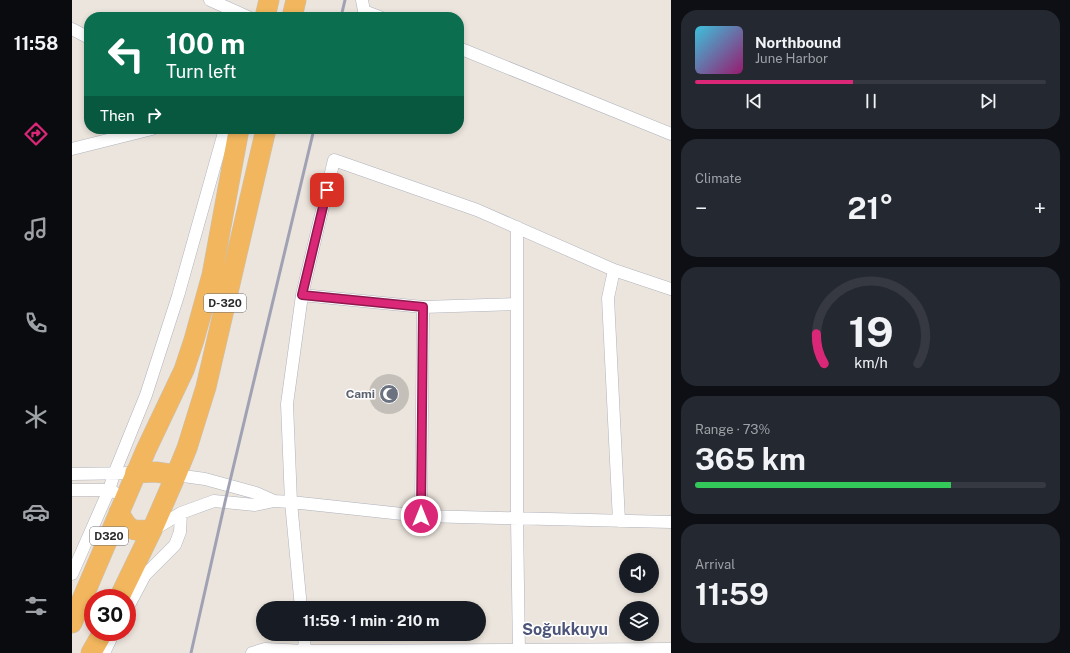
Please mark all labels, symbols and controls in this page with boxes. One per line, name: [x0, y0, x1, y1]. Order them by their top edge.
text: 100 m: [166, 27, 245, 60]
icon: left: [100, 28, 152, 80]
text: 11:58: [14, 33, 58, 54]
text: Northbound: [755, 34, 841, 51]
text: June Harbor: [755, 51, 828, 66]
text: Turn left: [166, 61, 236, 82]
icon: previous: [743, 90, 765, 112]
icon: pause: [860, 90, 882, 112]
icon: next: [977, 90, 999, 112]
icon: right: [143, 104, 165, 126]
text: Then: [100, 107, 135, 124]
icon: directions: [22, 120, 50, 148]
text: Climate: [695, 171, 742, 186]
pin: [310, 173, 344, 207]
icon: arrive: [316, 179, 338, 201]
text: 21°: [847, 190, 894, 226]
text: −: [695, 195, 707, 221]
text: +: [1034, 195, 1046, 221]
icon: music: [22, 215, 50, 243]
road number: D-320: [204, 294, 246, 312]
text: 19: [848, 307, 893, 356]
icon: phone: [22, 309, 50, 337]
text: km/h: [854, 354, 887, 371]
mosque icon: Cami: [378, 383, 400, 405]
place label: Cami: [346, 387, 375, 401]
icon: climate: [22, 403, 50, 431]
text: Range · 73%: [695, 422, 770, 437]
text: 365 km: [695, 441, 806, 477]
position arrow: [400, 495, 442, 537]
icon: car: [22, 498, 50, 526]
road number: D320: [90, 527, 128, 545]
map controls: [619, 553, 659, 641]
button: sound: [619, 553, 659, 593]
text: Arrival: [695, 557, 735, 572]
text: 11:59: [695, 576, 769, 612]
speed limit sign: 30: [84, 589, 136, 641]
icon: filters: [22, 592, 50, 620]
button: layers: [619, 601, 659, 641]
text: 11:59 · 1 min · 210 m: [303, 612, 439, 629]
district label: Soğukkuyu: [522, 620, 608, 639]

